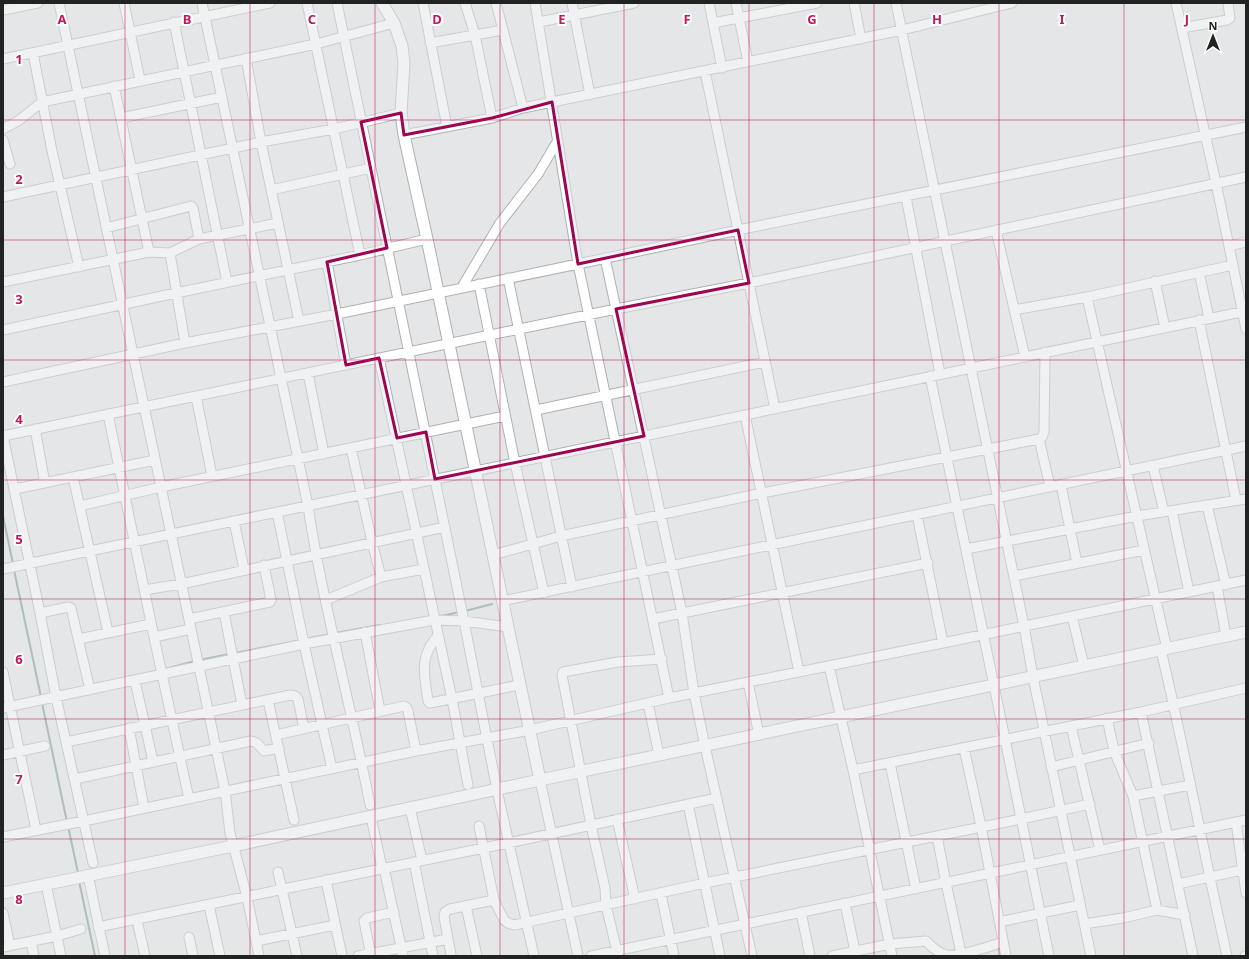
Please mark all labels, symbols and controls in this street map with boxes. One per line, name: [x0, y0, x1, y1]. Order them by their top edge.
text: A: [58, 10, 67, 28]
text: B: [183, 10, 191, 28]
text: C: [308, 10, 316, 28]
text: D: [432, 10, 442, 28]
text: E: [558, 10, 566, 28]
text: F: [683, 10, 691, 28]
text: G: [807, 10, 817, 28]
text: H: [932, 10, 942, 28]
text: I: [1059, 10, 1065, 28]
text: J: [1184, 10, 1189, 28]
north arrow: [1193, 16, 1233, 56]
text: N: [1209, 18, 1217, 33]
text: 1: [15, 50, 23, 68]
text: 2: [15, 170, 23, 188]
text: 3: [15, 290, 23, 308]
text: 4: [15, 410, 23, 428]
text: 5: [15, 530, 23, 548]
text: 6: [15, 650, 23, 668]
text: 7: [15, 770, 23, 788]
text: 8: [15, 890, 23, 908]

